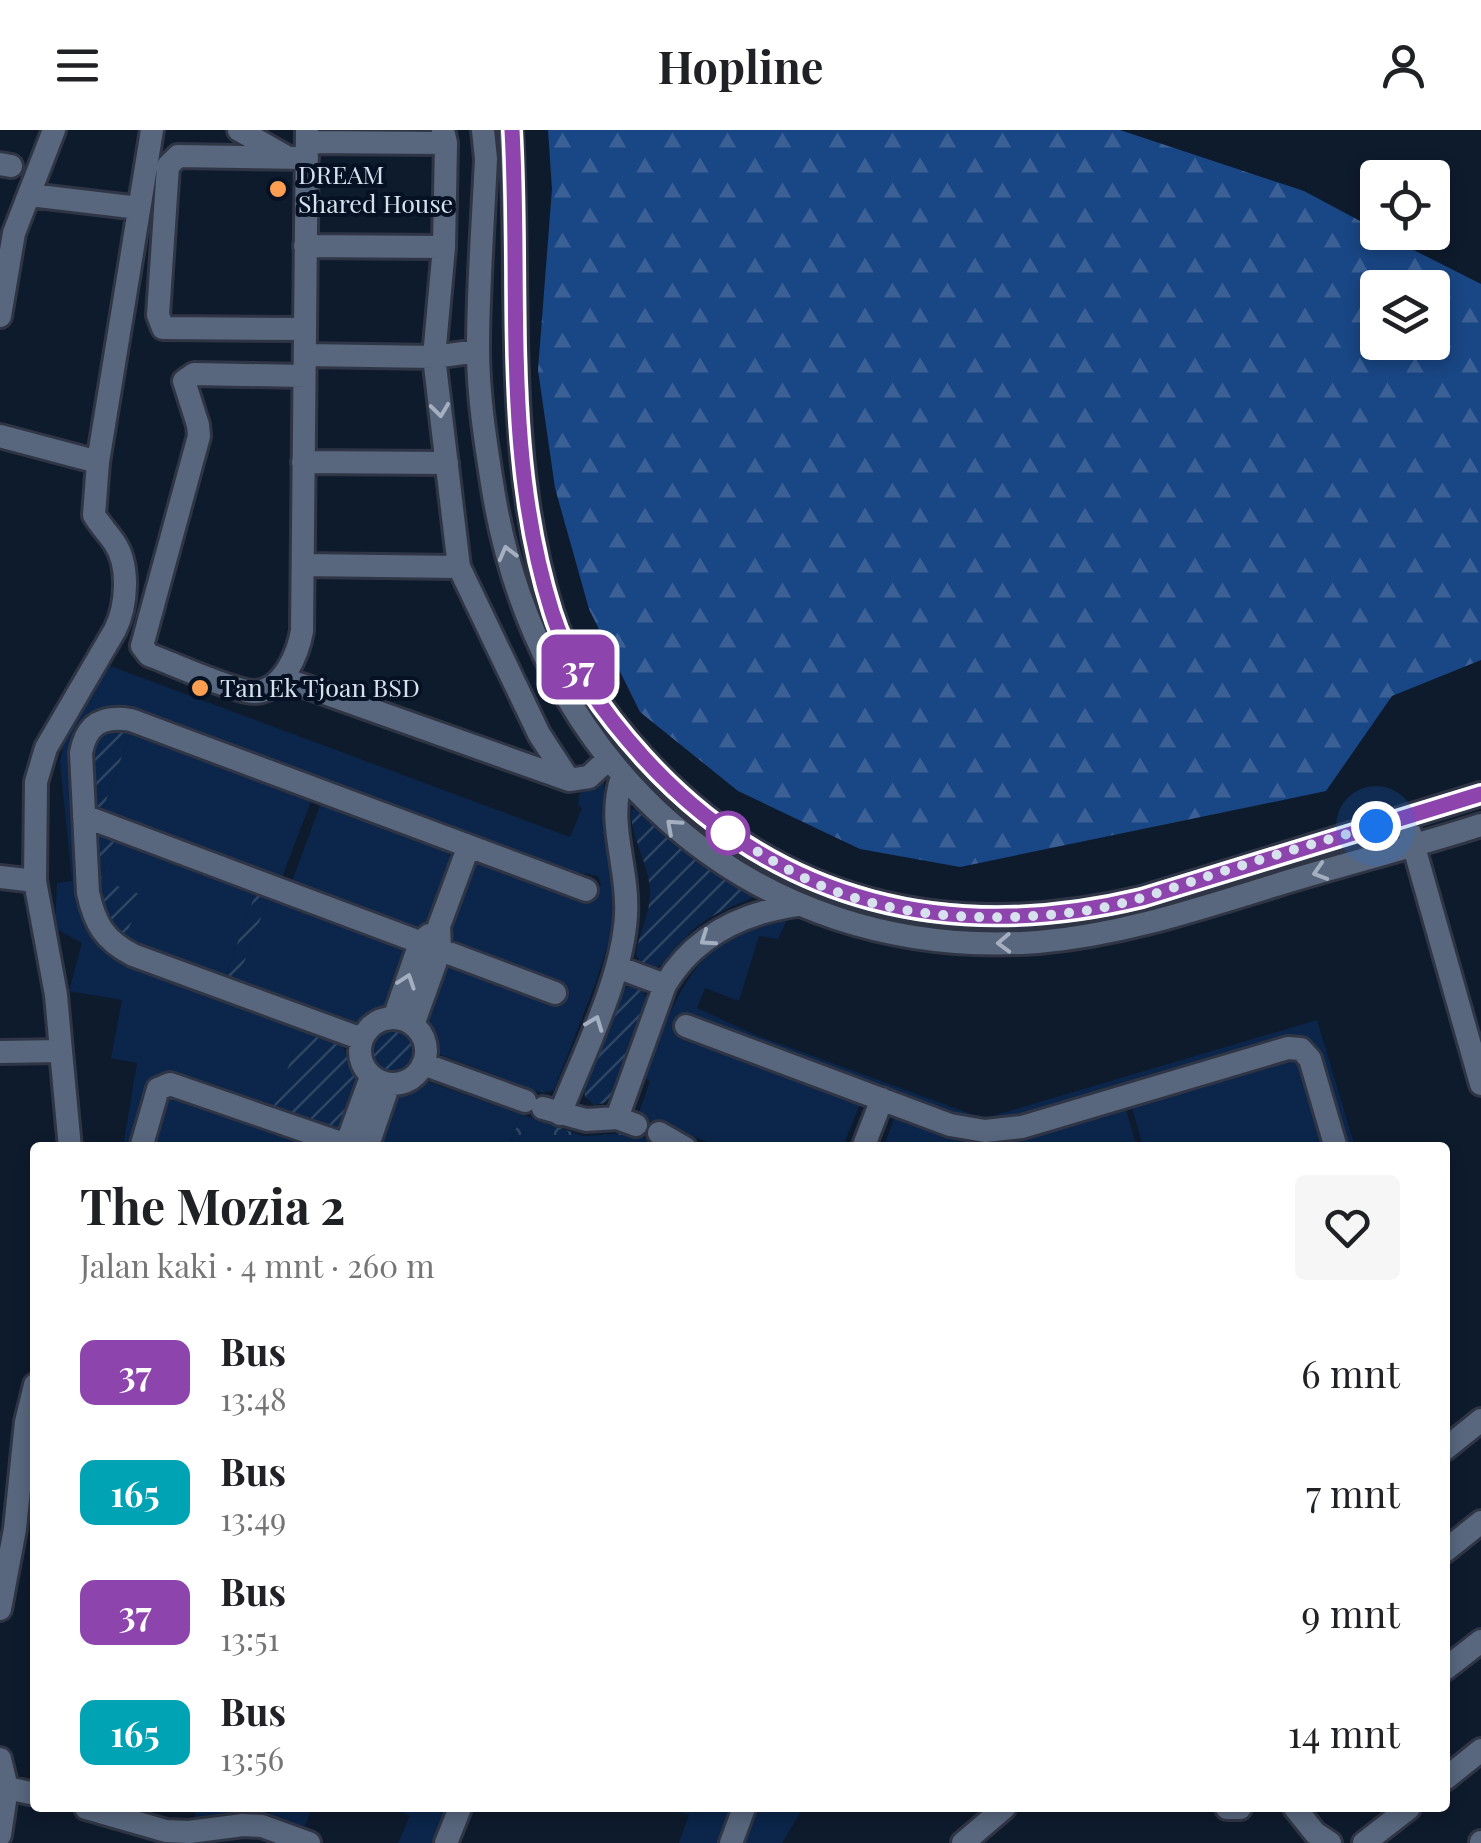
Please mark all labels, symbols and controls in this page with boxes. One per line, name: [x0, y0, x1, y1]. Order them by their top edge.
text: Hopline: [657, 35, 824, 95]
icon: menu: [50, 38, 105, 93]
icon: person: [1376, 38, 1431, 93]
place label: DREAM Shared House: [298, 157, 453, 219]
map controls: [1360, 160, 1450, 360]
button: locate: [1360, 160, 1450, 250]
marker: DREAM Shared House: [267, 178, 289, 200]
button: layers: [1360, 270, 1450, 360]
one-way arrow: [429, 402, 450, 418]
one-way arrow: [498, 545, 519, 562]
line badge: 37: [533, 634, 623, 700]
text: 37: [561, 644, 595, 691]
place label: Tan Ek Tjoan BSD: [220, 670, 420, 703]
marker: Tan Ek Tjoan BSD: [189, 677, 211, 699]
your location: [1351, 801, 1401, 851]
unlabelled marker: [707, 812, 749, 854]
one-way arrow: [666, 819, 685, 837]
one-way arrow: [1312, 860, 1329, 881]
one-way arrow: [700, 927, 719, 945]
one-way arrow: [996, 932, 1012, 953]
one-way arrow: [395, 973, 416, 990]
one-way arrow: [583, 1016, 604, 1033]
text: The Mozia 2: [80, 1173, 345, 1237]
button: heart: [1295, 1175, 1400, 1280]
text: Jalan kaki · 4 mnt · 260 m: [80, 1243, 435, 1286]
text: Bus: [220, 1325, 286, 1376]
text: 6 mnt: [1301, 1347, 1400, 1398]
text: 37: [118, 1349, 152, 1396]
text: 13:48: [220, 1376, 287, 1419]
text: Bus: [220, 1445, 286, 1496]
text: 7 mnt: [1306, 1467, 1400, 1518]
text: 165: [110, 1469, 160, 1516]
text: 13:49: [220, 1496, 286, 1539]
text: Bus: [220, 1565, 286, 1616]
text: 9 mnt: [1301, 1587, 1400, 1638]
text: 37: [118, 1589, 152, 1636]
text: 13:51: [220, 1616, 279, 1659]
text: Bus: [220, 1685, 286, 1736]
text: 14 mnt: [1288, 1707, 1400, 1758]
text: 165: [110, 1709, 160, 1756]
text: 13:56: [220, 1736, 284, 1779]

